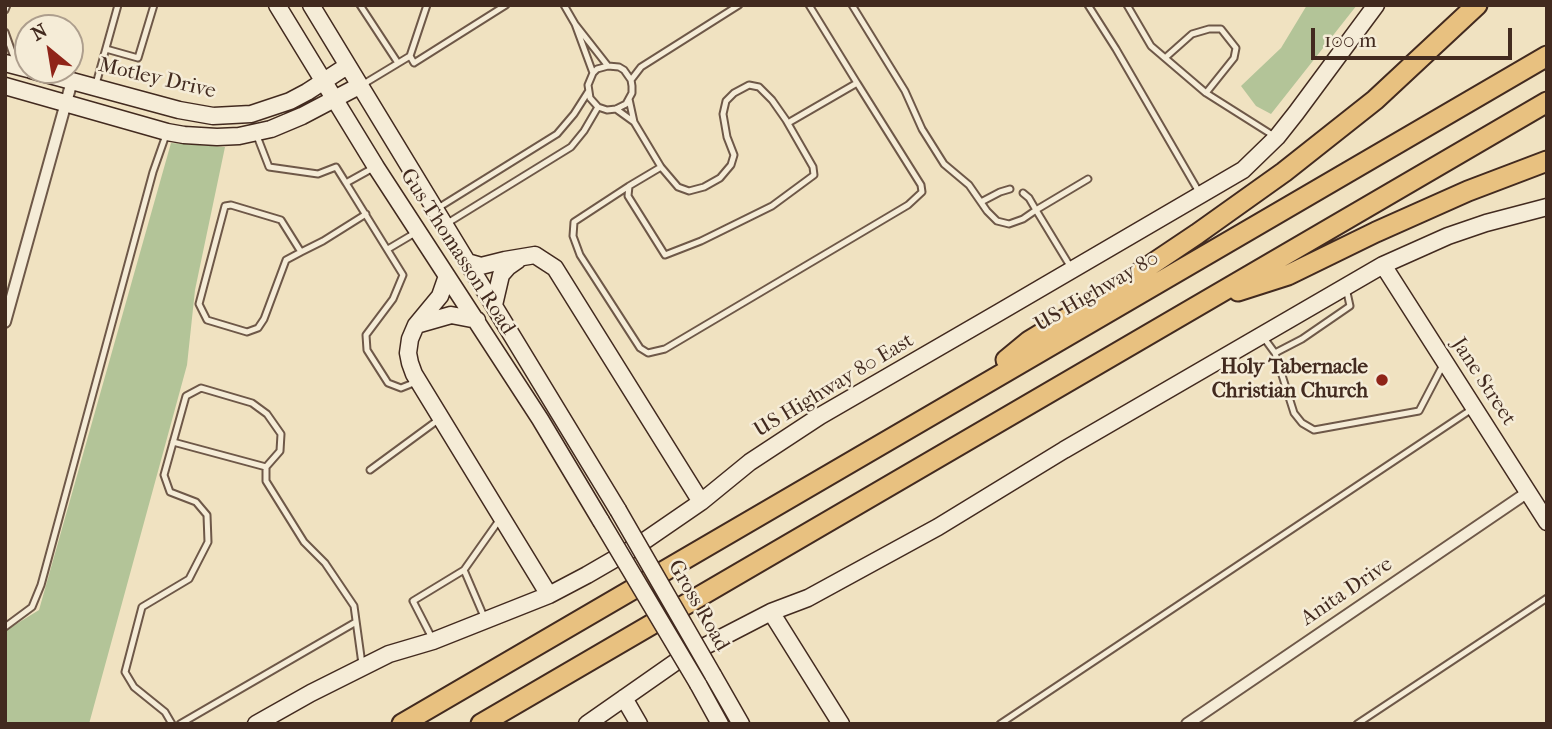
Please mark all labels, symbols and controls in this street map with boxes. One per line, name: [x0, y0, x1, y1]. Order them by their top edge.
north arrow: [14, 14, 84, 84]
scale bar: [1314, 14, 1515, 58]
text: N: [28, 19, 51, 46]
text: 100 m: [1324, 28, 1377, 52]
street label: Motley Drive: [96, 53, 218, 105]
street label: Gus Thomasson Road: [394, 164, 520, 340]
street label: US Highway 80: [1030, 246, 1164, 338]
street label: US Highway 80 East: [750, 328, 918, 444]
street label: Jane Street: [1445, 333, 1521, 431]
place label: Holy Tabernacle Christian Church: [1212, 355, 1368, 405]
marker: Holy Tabernacle Christian Church: [1374, 372, 1390, 388]
street label: Anita Drive: [1296, 552, 1398, 632]
street label: Gross Road: [662, 556, 734, 656]

